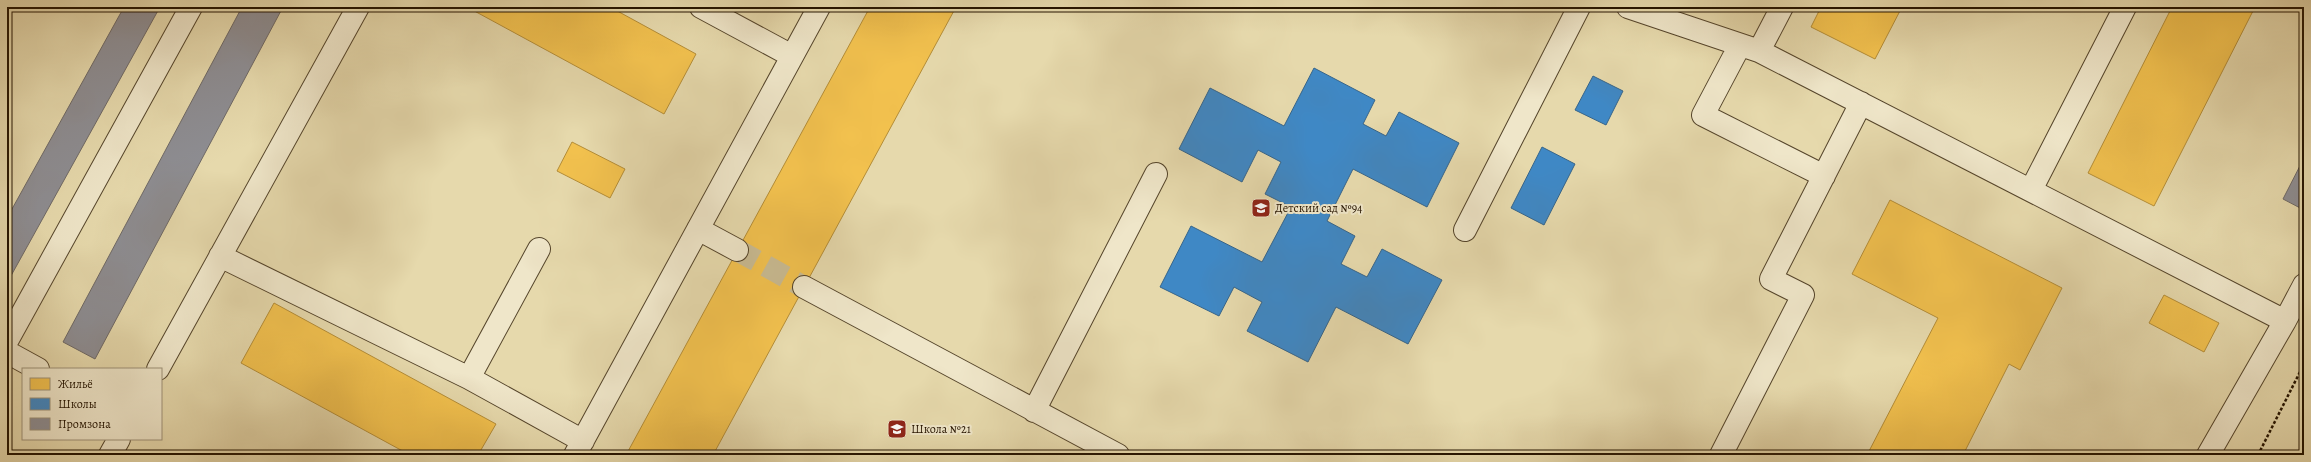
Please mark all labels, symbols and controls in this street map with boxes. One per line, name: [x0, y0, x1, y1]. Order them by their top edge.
school or university icon: Детский сад №94: [1250, 197, 1272, 219]
place label: Детский сад №94: [1275, 200, 1363, 216]
legend: [22, 368, 162, 440]
text: Жильё: [58, 376, 93, 392]
text: Школы: [58, 396, 97, 412]
text: Промзона: [58, 416, 111, 432]
school or university icon: Школа №21: [886, 418, 908, 440]
place label: Школа №21: [911, 421, 971, 437]

